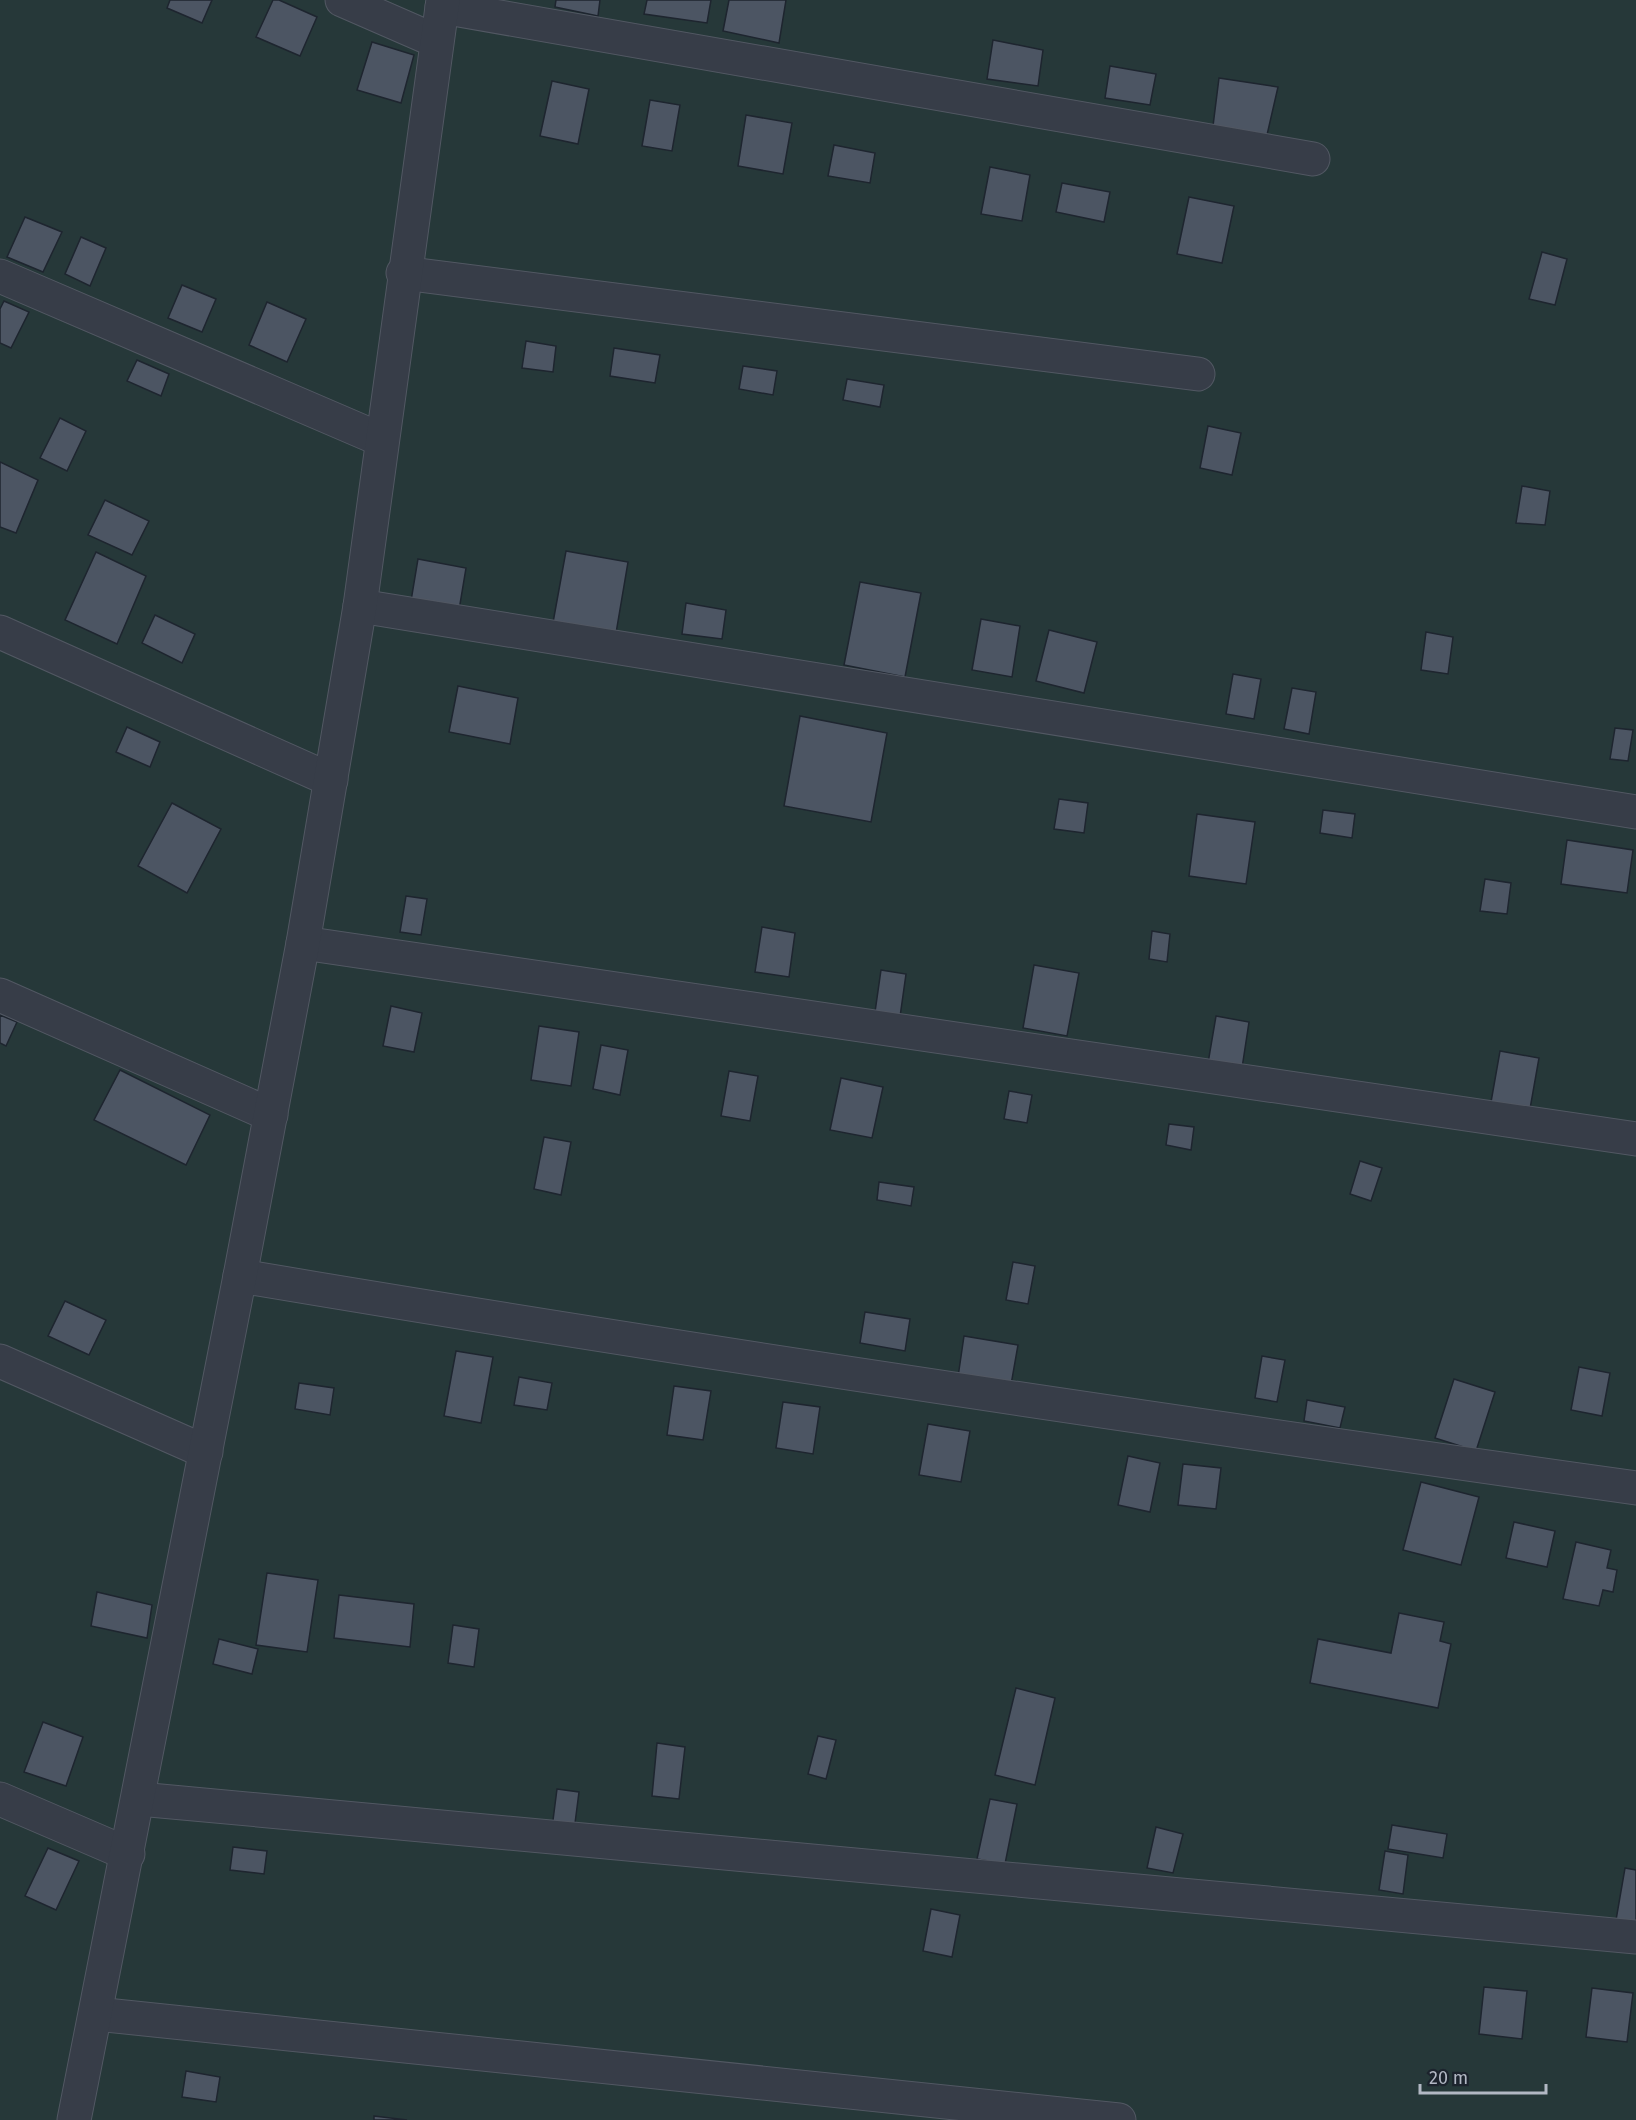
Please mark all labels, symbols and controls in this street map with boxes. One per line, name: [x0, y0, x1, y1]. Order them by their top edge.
scale bar: [1420, 2057, 1546, 2095]
text: 20 m: [1429, 2067, 1468, 2089]

